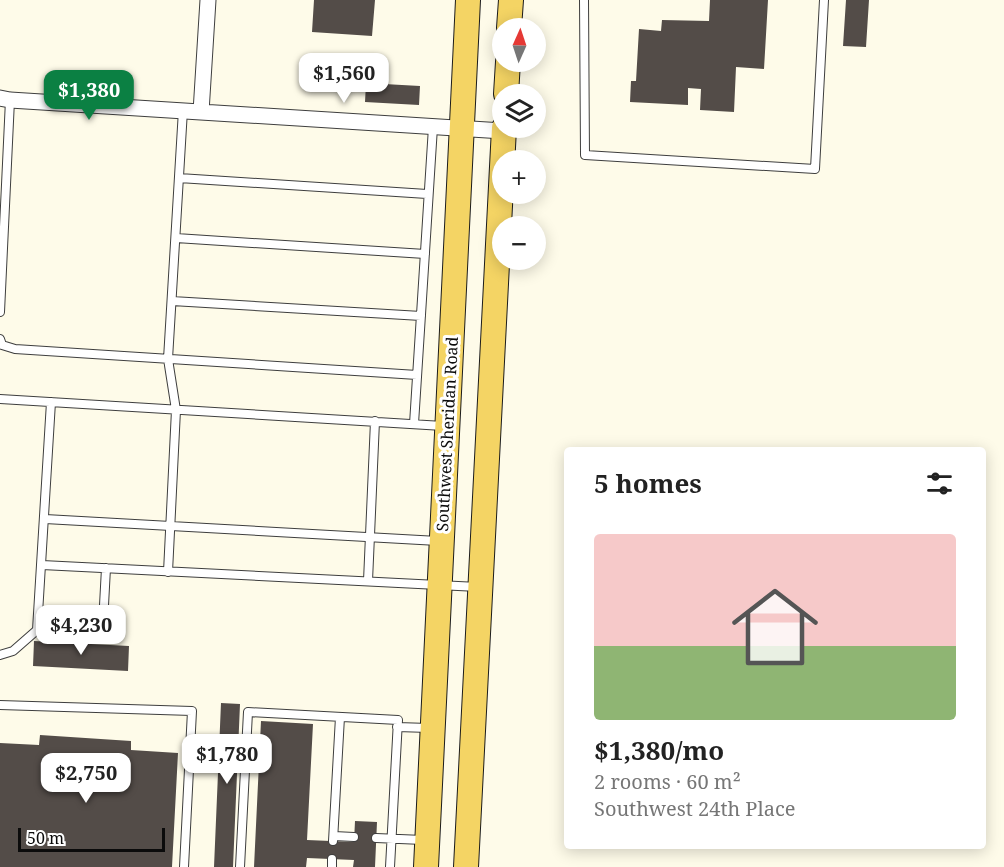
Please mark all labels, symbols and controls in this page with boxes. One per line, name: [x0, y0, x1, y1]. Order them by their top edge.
north arrow: [492, 18, 546, 72]
map controls: [492, 18, 546, 270]
pin: $1,560: [295, 53, 393, 104]
text: $1,560: [313, 59, 375, 86]
pin: $1,380: [40, 70, 138, 121]
text: $1,380: [58, 76, 120, 103]
button: layers: [492, 84, 546, 138]
button: +: [492, 150, 546, 204]
button: −: [492, 216, 546, 270]
street label: Southwest Sheridan Road: [431, 336, 463, 532]
text: 5 homes: [594, 465, 702, 501]
icon: filters: [923, 467, 956, 500]
icon: home: [721, 573, 829, 681]
pin: $4,230: [32, 605, 130, 656]
text: $4,230: [50, 611, 112, 638]
text: $1,380/mo: [594, 732, 724, 768]
pin: $1,780: [178, 734, 276, 785]
text: $1,780: [196, 740, 258, 767]
pin: $2,750: [37, 753, 135, 804]
text: $2,750: [55, 759, 117, 786]
text: 2 rooms · 60 m²: [594, 768, 741, 795]
text: Southwest 24th Place: [594, 795, 795, 822]
scale bar: [18, 825, 165, 852]
text: 50 m: [27, 827, 64, 849]

